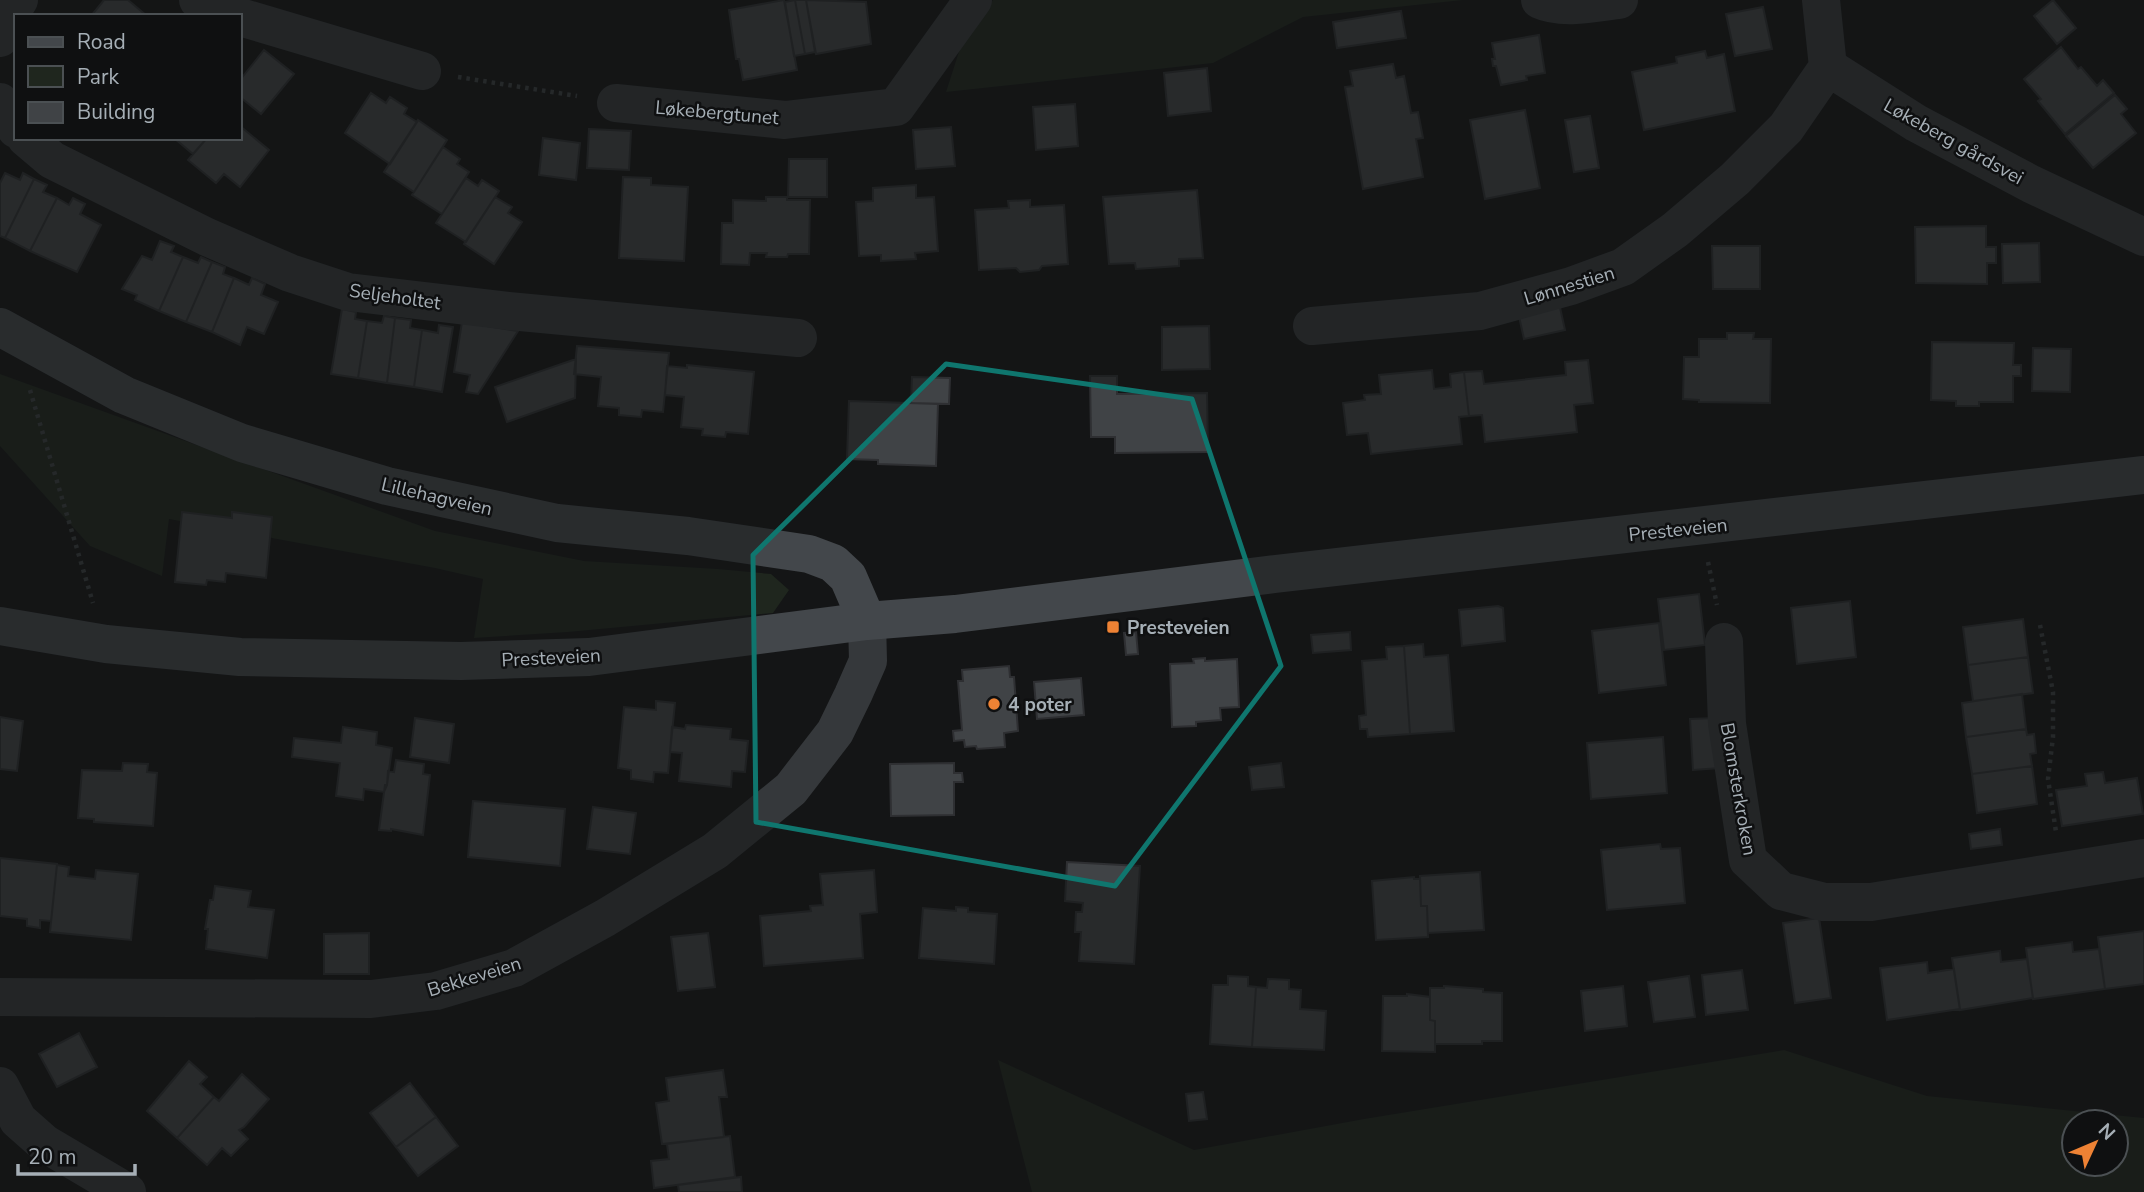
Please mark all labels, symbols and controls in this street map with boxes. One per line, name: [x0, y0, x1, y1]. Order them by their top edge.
legend: [14, 14, 242, 140]
text: Road: [77, 28, 126, 56]
text: Park: [77, 63, 119, 91]
street label: Løkeberg gårdsvei: [1879, 93, 2028, 191]
street label: Løkebergtunet: [654, 95, 780, 131]
text: Building: [77, 98, 155, 126]
street label: Lønnestien: [1521, 260, 1618, 312]
street label: Seljeholtet: [347, 278, 443, 316]
street label: Lillehagveien: [379, 472, 495, 522]
street label: Presteveien: [1627, 512, 1729, 548]
place label: Presteveien: [1127, 615, 1230, 641]
marker: Presteveien: [1105, 619, 1121, 635]
street label: Presteveien: [501, 642, 601, 674]
place label: 4 poter: [1008, 692, 1072, 718]
marker: 4 poter: [986, 696, 1002, 712]
street label: Blomsterkroken: [1714, 721, 1763, 858]
street label: Bekkeveien: [424, 950, 524, 1004]
north arrow: [2060, 1108, 2130, 1178]
text: N: [2092, 1118, 2121, 1146]
scale bar: [18, 1132, 135, 1176]
text: 20 m: [28, 1143, 77, 1171]

